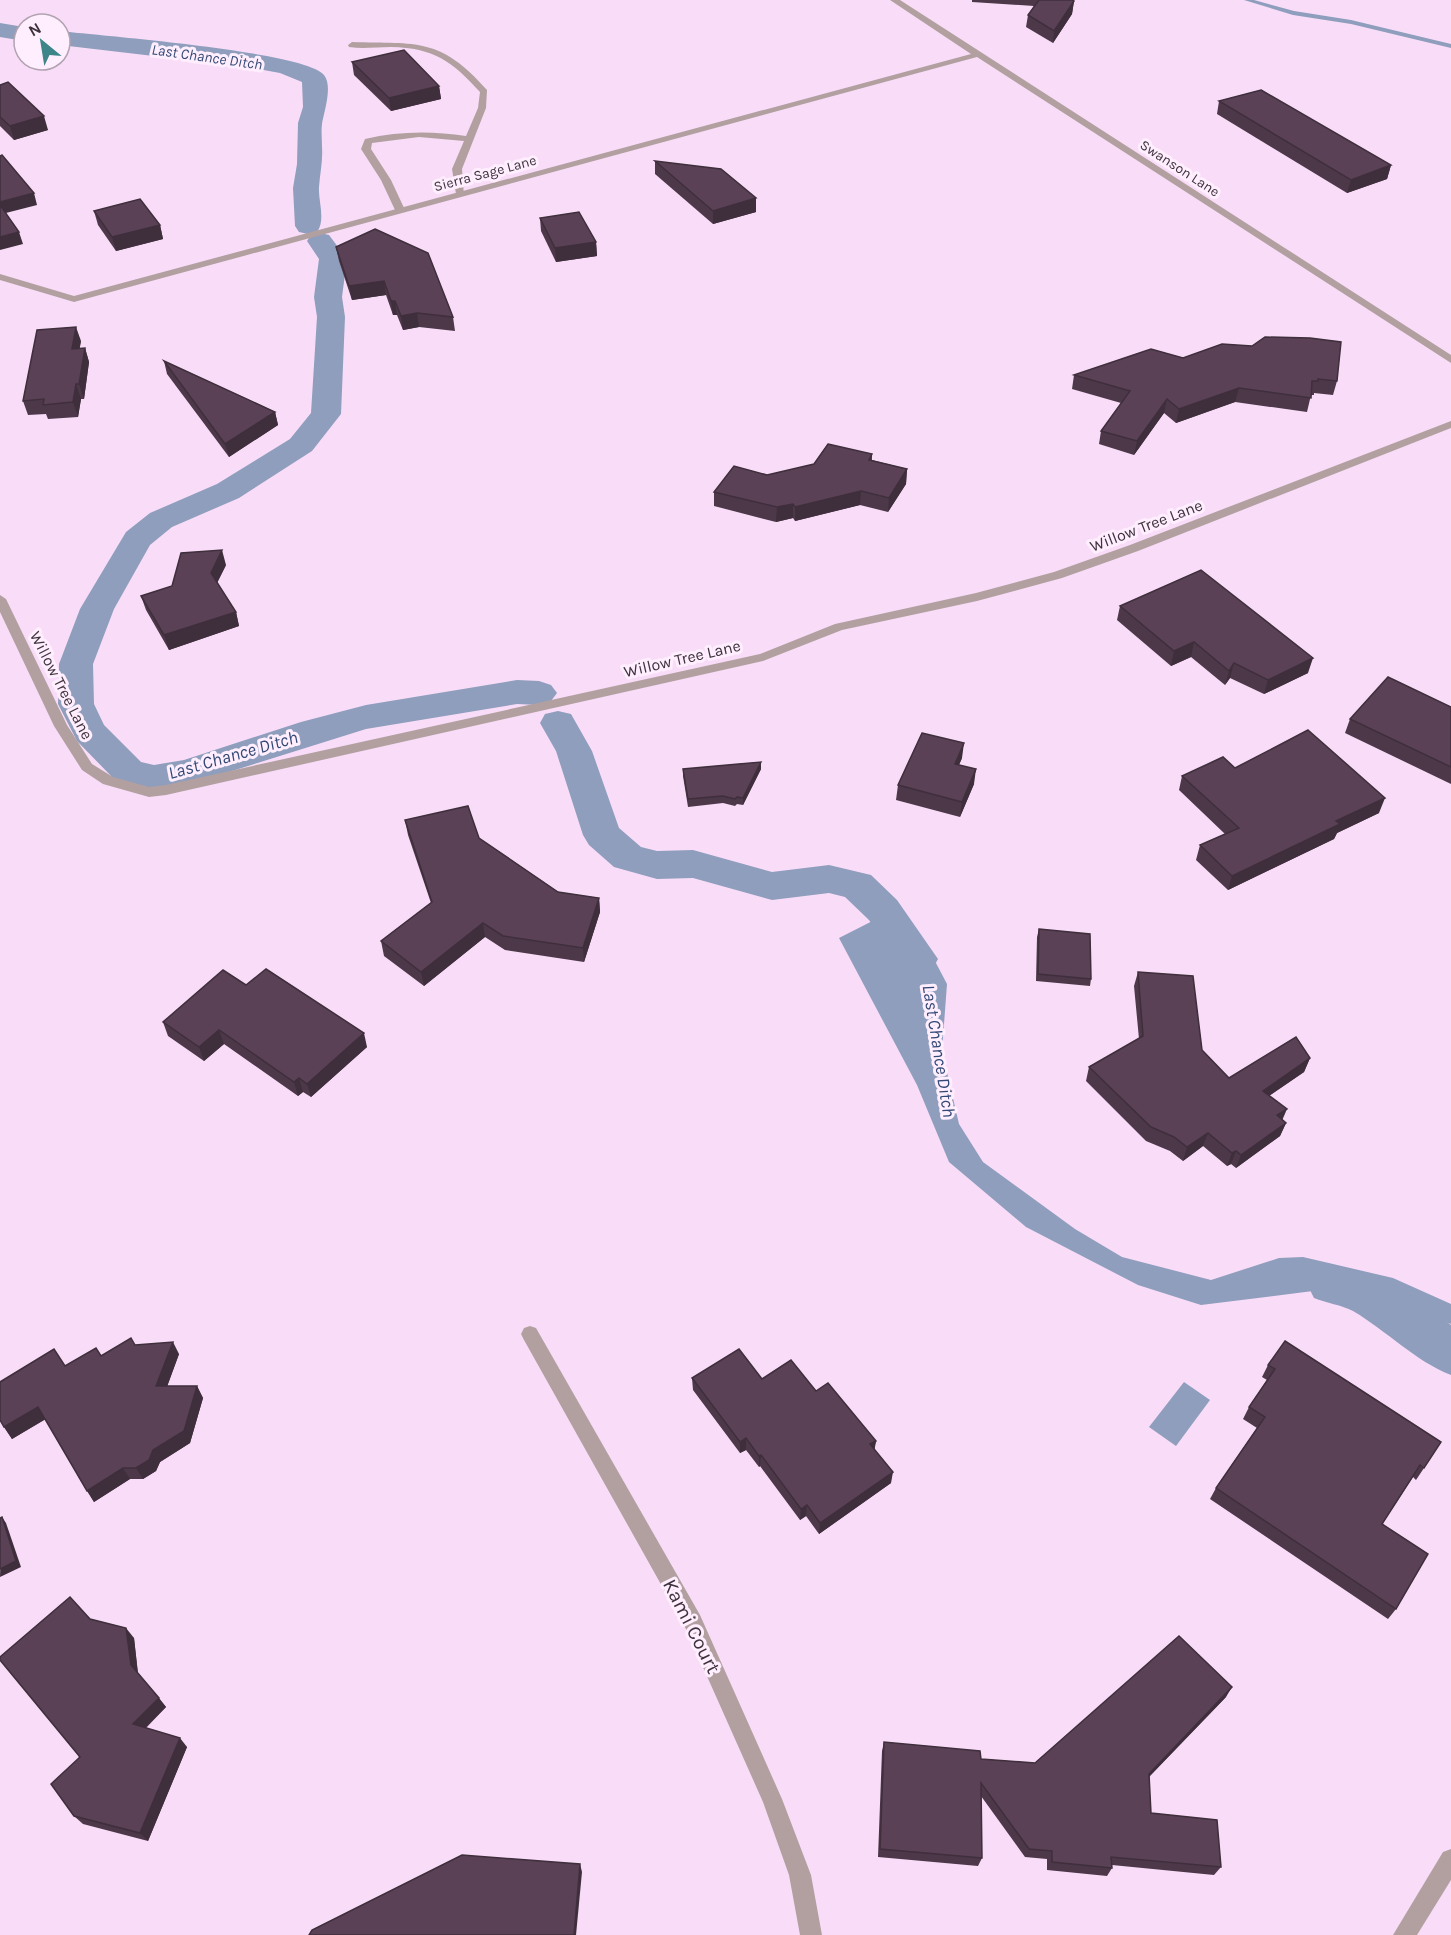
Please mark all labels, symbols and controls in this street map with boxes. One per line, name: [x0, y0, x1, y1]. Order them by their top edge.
north arrow: [12, 12, 72, 72]
text: N: [25, 18, 44, 41]
water label: Last Chance Ditch: [150, 40, 264, 74]
street label: Swanson Lane: [1137, 136, 1223, 200]
street label: Sierra Sage Lane: [432, 152, 538, 195]
street label: Willow Tree Lane: [1087, 495, 1205, 556]
street label: Willow Tree Lane: [26, 628, 97, 743]
street label: Willow Tree Lane: [622, 636, 742, 681]
water label: Last Chance Ditch: [166, 726, 300, 784]
water label: Last Chance Ditch: [918, 983, 960, 1119]
street label: Kami Court: [658, 1575, 725, 1678]

